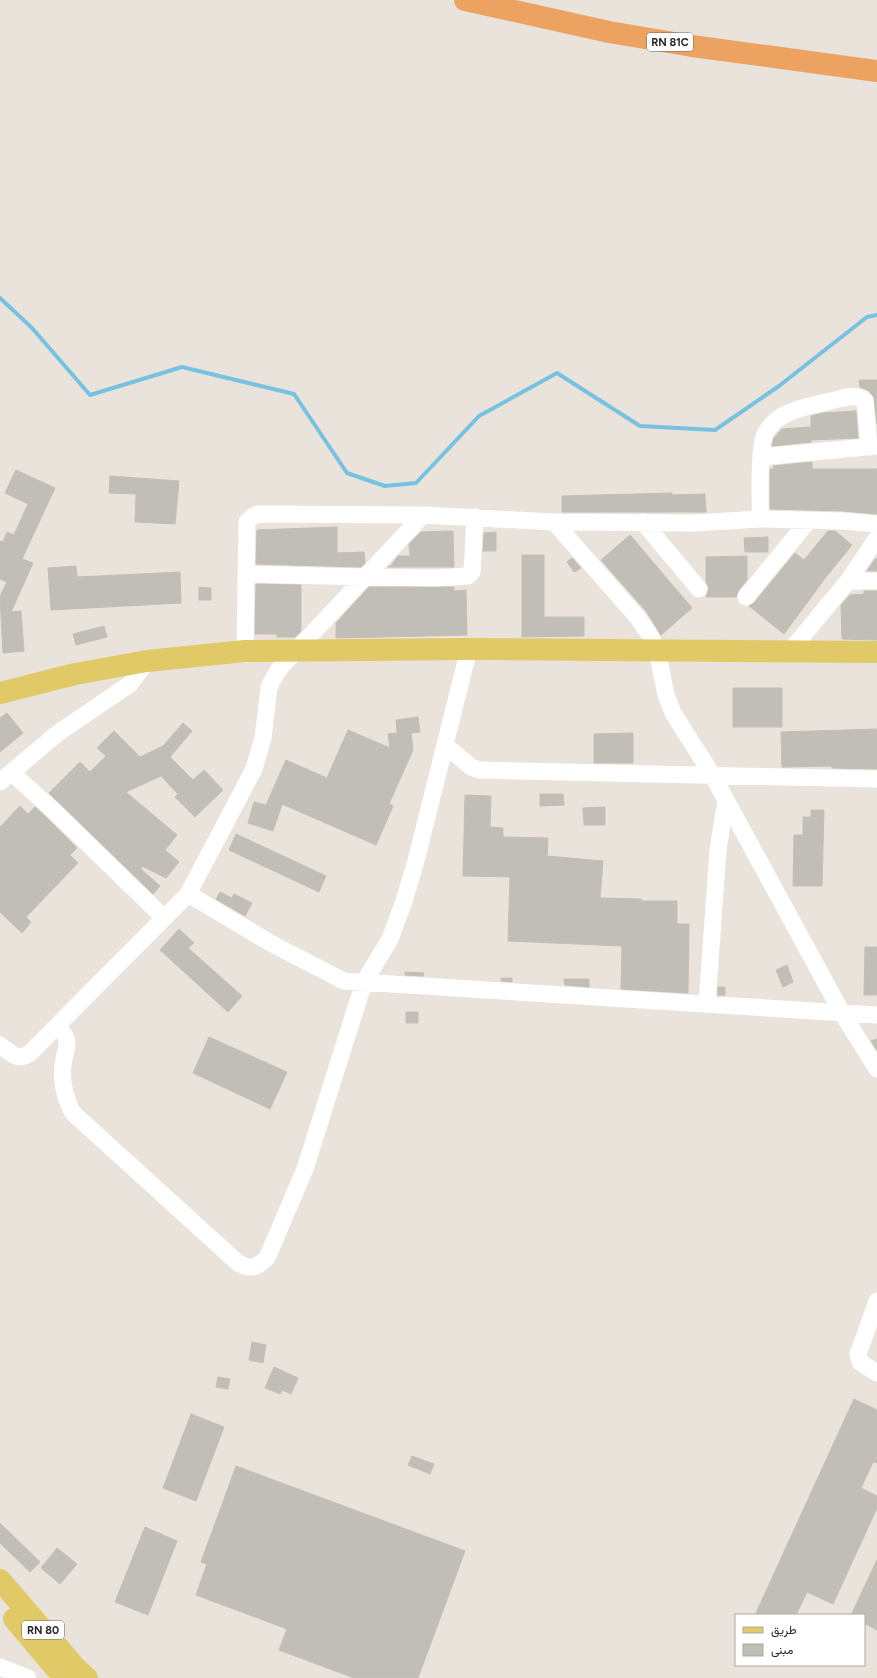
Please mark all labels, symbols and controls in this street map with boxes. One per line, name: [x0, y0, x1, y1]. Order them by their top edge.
road number: RN 81C: [647, 33, 693, 51]
legend: [735, 1614, 865, 1666]
road number: RN 80: [22, 1621, 64, 1639]
text: طريق: [771, 1623, 797, 1638]
text: مبنى: [771, 1643, 793, 1658]

